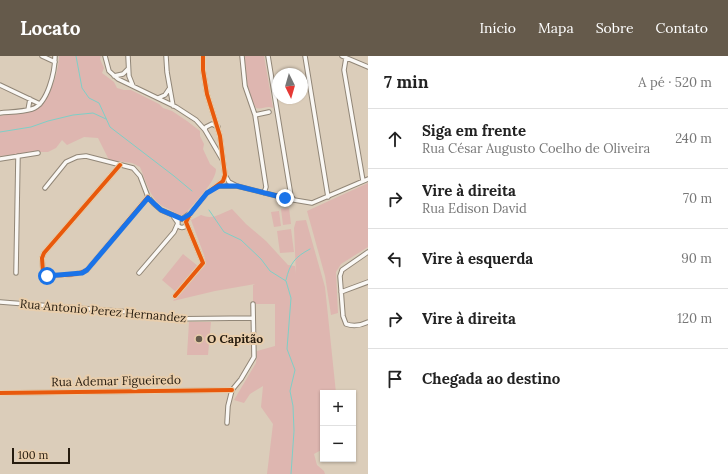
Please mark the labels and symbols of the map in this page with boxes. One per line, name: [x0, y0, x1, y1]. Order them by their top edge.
north arrow: [272, 68, 308, 104]
route end: [276, 189, 294, 207]
route start: [38, 267, 56, 285]
street label: Rua Antonio Perez Hernandez: [19, 296, 187, 325]
place label: O Capitão: [207, 331, 263, 346]
marker: O Capitão: [194, 334, 204, 344]
street label: Rua Ademar Figueiredo: [51, 372, 181, 389]
scale bar: [12, 446, 70, 465]

